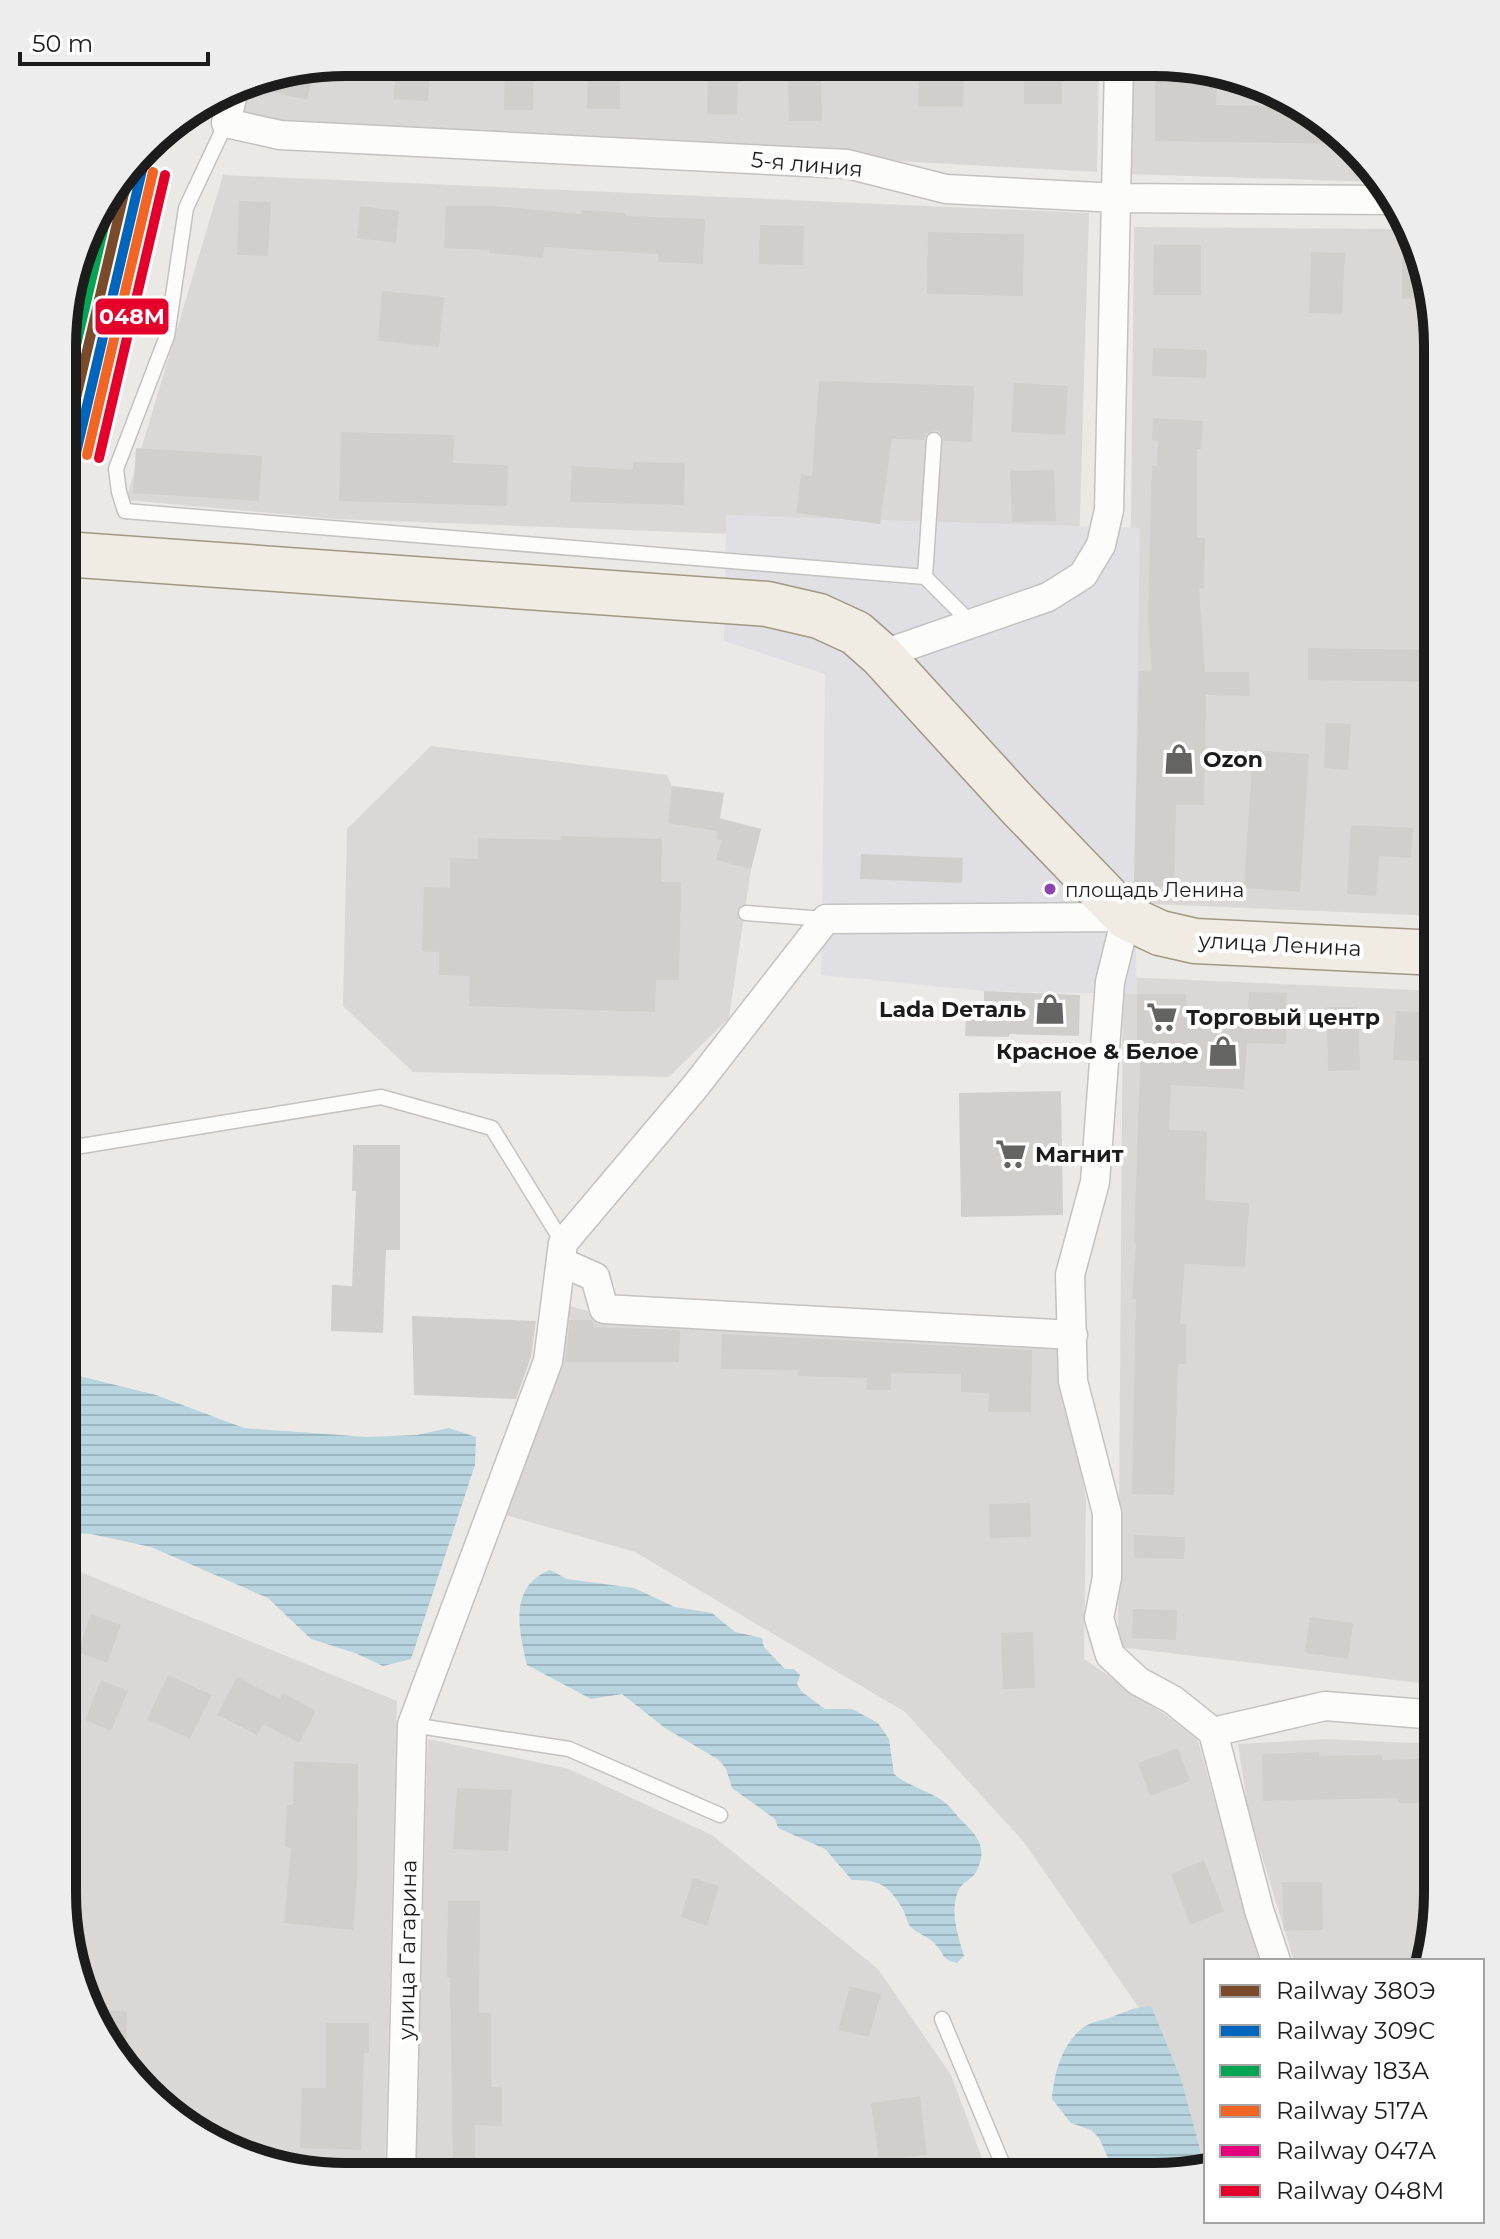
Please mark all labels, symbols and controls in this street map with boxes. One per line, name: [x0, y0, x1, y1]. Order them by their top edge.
scale bar: [20, 16, 208, 66]
text: 50 m: [32, 29, 93, 58]
street label: 5-я линия: [750, 146, 864, 183]
line badge: 048М: [94, 297, 170, 336]
text: 048М: [99, 303, 165, 330]
shop icon: Ozon: [1162, 742, 1196, 776]
place label: Ozon: [1203, 746, 1263, 773]
place label: площадь Ленина: [1065, 878, 1244, 902]
marker: площадь Ленина: [1042, 881, 1058, 897]
street label: улица Ленина: [1197, 927, 1362, 962]
shop icon: Lada Dеталь: [1033, 992, 1067, 1026]
place label: Lada Dеталь: [879, 996, 1026, 1023]
supermarket icon: Торговый центр: [1145, 1000, 1179, 1034]
place label: Торговый центр: [1186, 1004, 1380, 1031]
shop icon: Красное & Белое: [1206, 1034, 1240, 1068]
place label: Красное & Белое: [996, 1038, 1199, 1065]
supermarket icon: Магнит: [994, 1137, 1028, 1171]
place label: Магнит: [1035, 1141, 1124, 1168]
street label: улица Гагарина: [392, 1860, 423, 2041]
legend: [1204, 1959, 1484, 2223]
text: Railway 380Э: [1276, 1976, 1436, 2005]
text: Railway 309С: [1276, 2016, 1435, 2045]
text: Railway 183А: [1276, 2056, 1429, 2085]
text: Railway 517А: [1276, 2096, 1428, 2125]
text: Railway 047А: [1276, 2136, 1437, 2165]
text: Railway 048М: [1276, 2176, 1444, 2205]

